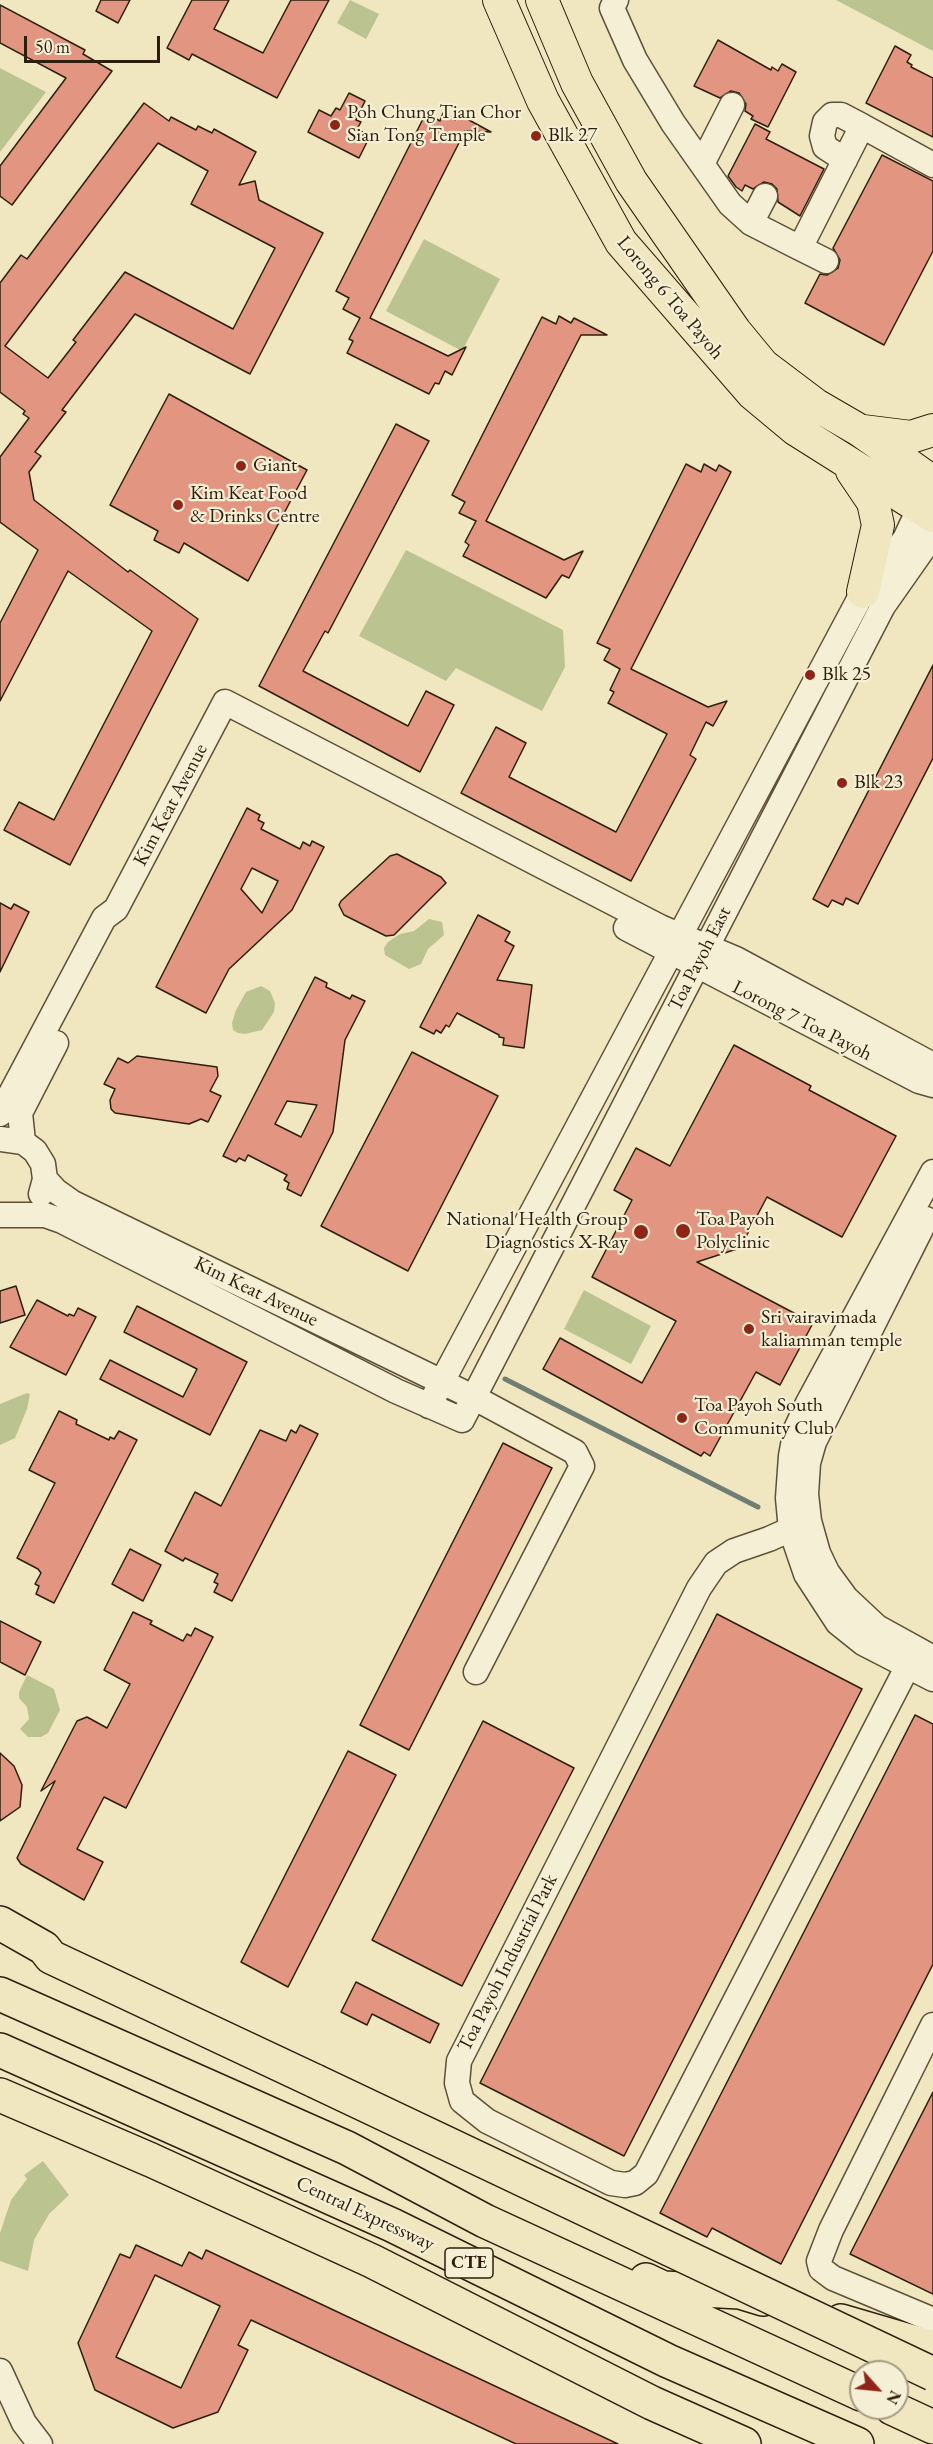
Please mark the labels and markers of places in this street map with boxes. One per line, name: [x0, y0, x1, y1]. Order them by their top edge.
place label: Poh Chung Tian Chor Sian Tong Temple: [347, 101, 521, 148]
marker: Poh Chung Tian Chor Sian Tong Temple: [328, 118, 342, 132]
place label: Blk 27: [548, 124, 597, 148]
marker: Blk 27: [529, 129, 543, 143]
place label: Giant: [253, 454, 297, 478]
marker: Giant: [234, 459, 248, 473]
place label: Kim Keat Food & Drinks Centre: [190, 482, 319, 529]
marker: Kim Keat Food & Drinks Centre: [171, 498, 185, 512]
place label: Blk 25: [822, 663, 871, 687]
marker: Blk 25: [803, 668, 817, 682]
place label: Blk 23: [854, 771, 903, 795]
marker: Blk 23: [835, 776, 849, 790]
place label: National Health Group Diagnostics X-Ray: [446, 1208, 628, 1255]
place label: Toa Payoh Polyclinic: [696, 1208, 775, 1255]
marker: Toa Payoh Polyclinic: [674, 1222, 692, 1240]
marker: National Health Group Diagnostics X-Ray: [632, 1223, 650, 1241]
place label: Sri vairavimada kaliamman temple: [761, 1306, 902, 1353]
marker: Sri vairavimada kaliamman temple: [742, 1322, 756, 1336]
place label: Toa Payoh South Community Club: [694, 1394, 834, 1441]
marker: Toa Payoh South Community Club: [675, 1411, 689, 1425]

